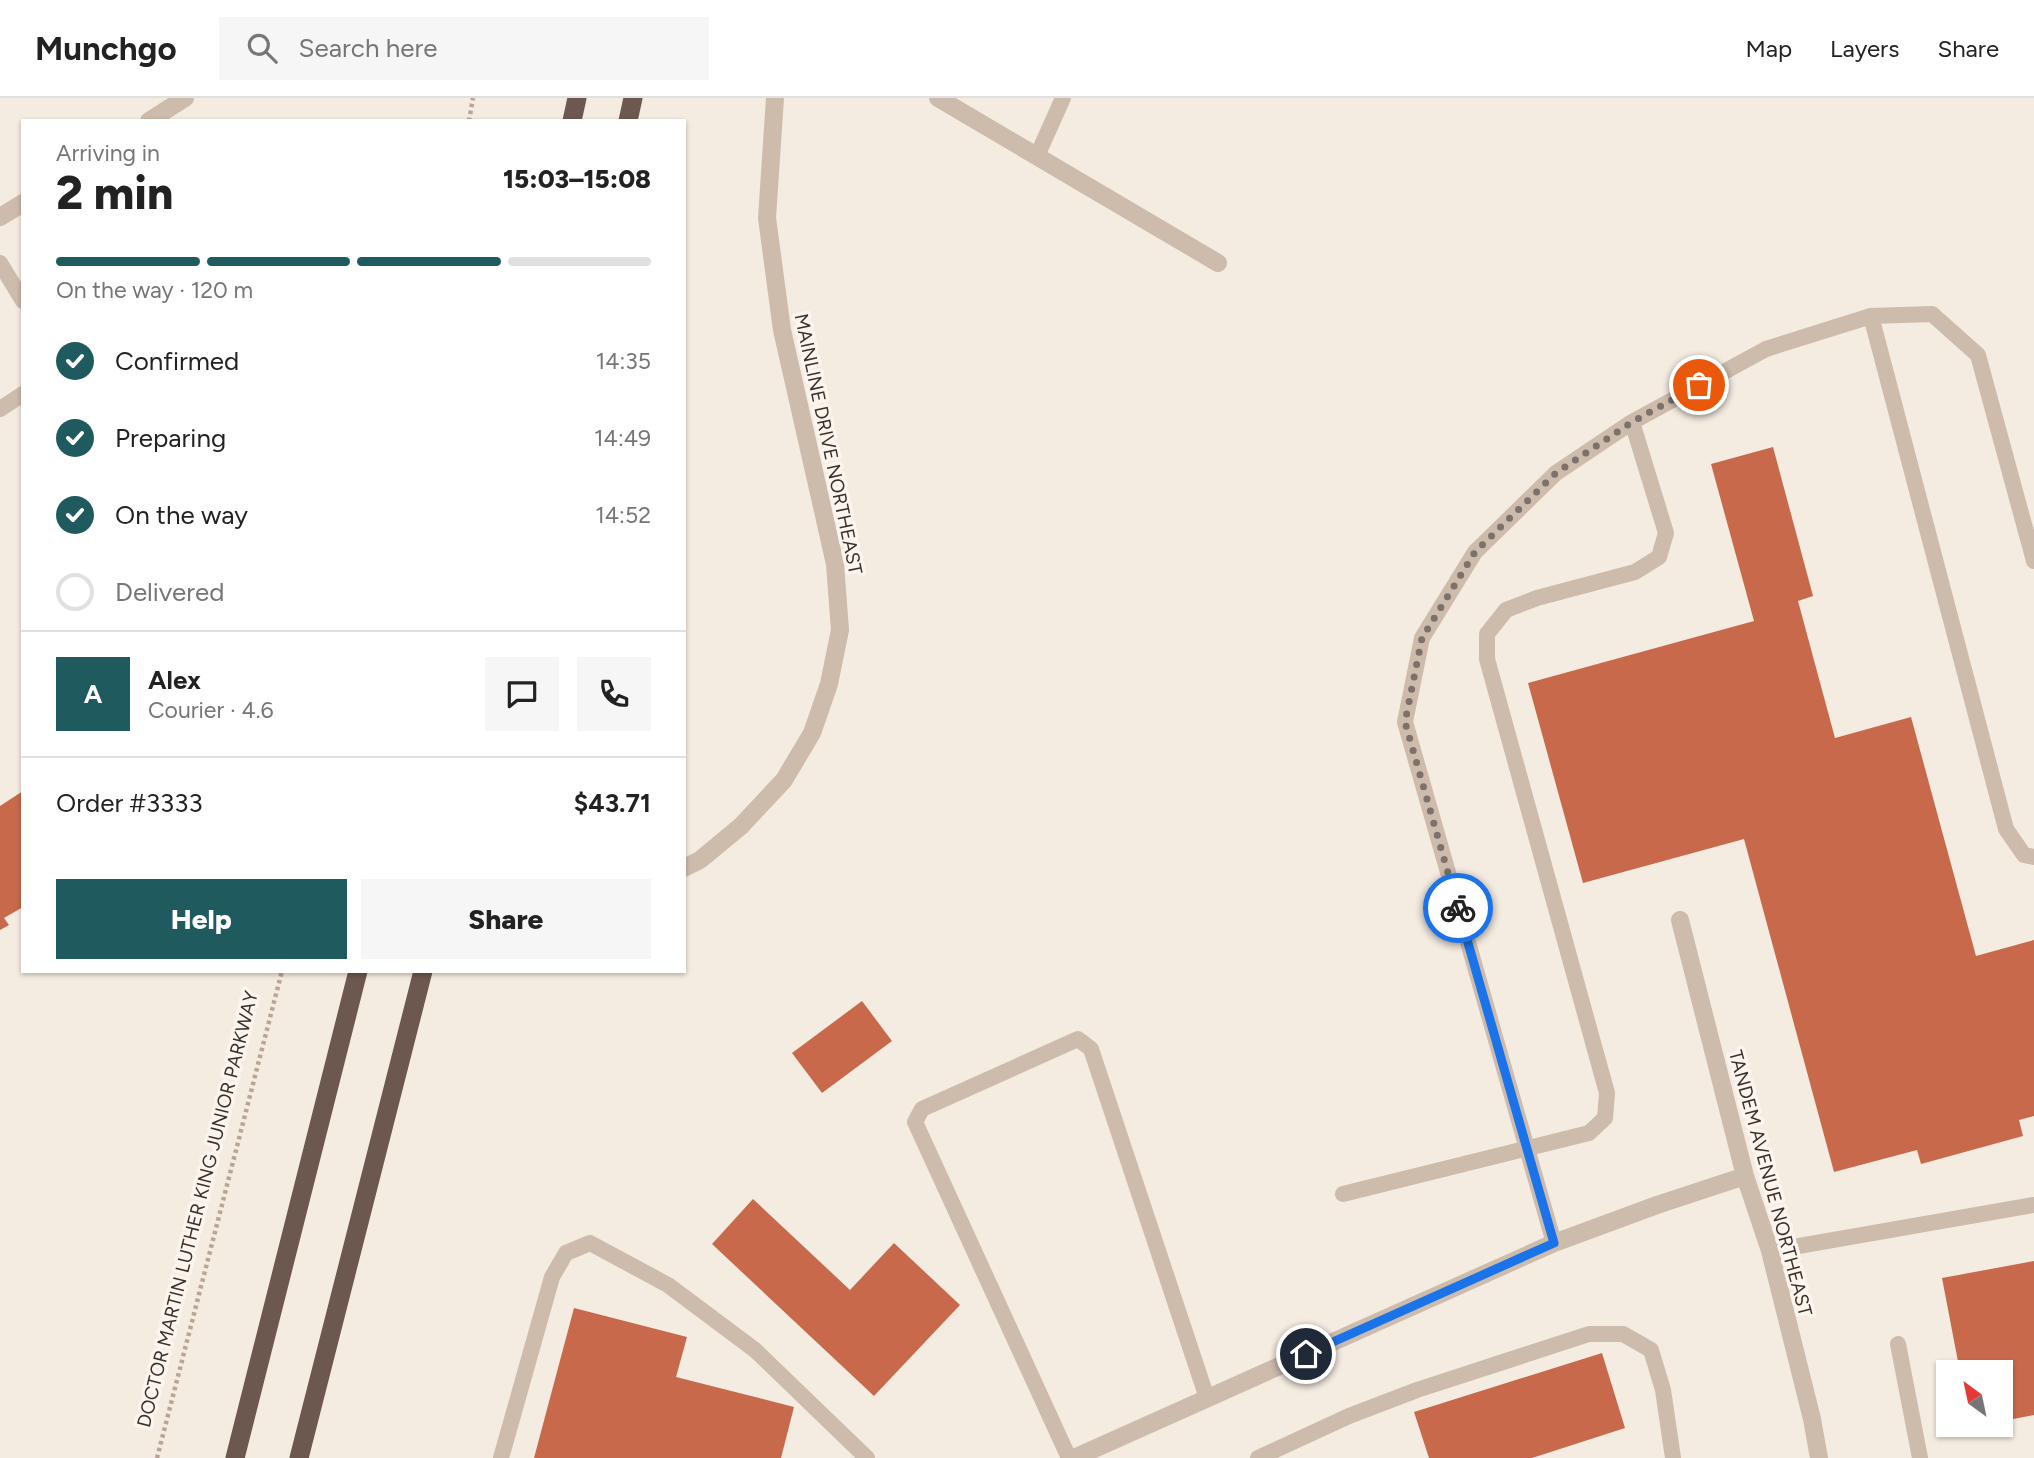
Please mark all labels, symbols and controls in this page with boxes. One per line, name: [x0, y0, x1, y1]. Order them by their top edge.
search box: [219, 17, 709, 80]
text: Munchgo: [35, 29, 177, 68]
icon: search: [243, 29, 281, 67]
text: Search here: [299, 32, 438, 64]
text: Map: [1745, 34, 1792, 63]
text: Layers: [1830, 34, 1899, 63]
text: Share: [1937, 34, 1999, 63]
text: Arriving in: [56, 139, 160, 167]
text: 15:03–15:08: [503, 163, 651, 195]
text: 2 min: [56, 165, 173, 221]
text: On the way · 120 m: [56, 276, 253, 304]
street label: MAINLINE DRIVE NORTHEAST: [790, 312, 868, 577]
icon: check: [56, 342, 94, 380]
text: Confirmed: [115, 345, 239, 377]
text: 14:35: [596, 347, 651, 375]
pin: [1669, 355, 1729, 415]
icon: bag: [1680, 366, 1718, 404]
icon: check: [56, 419, 94, 457]
text: Preparing: [115, 422, 226, 454]
text: 14:49: [594, 424, 651, 452]
icon: check: [56, 496, 94, 534]
text: On the way: [115, 499, 248, 531]
text: 14:52: [595, 501, 651, 529]
text: Delivered: [115, 576, 224, 608]
button: chat: [485, 657, 559, 731]
button: phone: [577, 657, 651, 731]
text: Alex: [148, 664, 201, 696]
text: A: [84, 678, 102, 710]
text: Courier · 4.6: [148, 696, 274, 724]
text: Order #3333: [56, 787, 203, 819]
text: $43.71: [574, 787, 651, 819]
courier: [1423, 873, 1493, 943]
button: Help: [56, 879, 347, 959]
button: Share: [361, 879, 651, 959]
icon: bike: [1439, 889, 1477, 927]
street label: DOCTOR MARTIN LUTHER KING JUNIOR PARKWAY: [132, 988, 263, 1430]
street label: TANDEM AVENUE NORTHEAST: [1724, 1047, 1817, 1319]
pin: [1276, 1324, 1336, 1384]
icon: home: [1287, 1335, 1325, 1373]
north arrow: [1936, 1360, 2012, 1437]
map controls: [1936, 1360, 2013, 1437]

